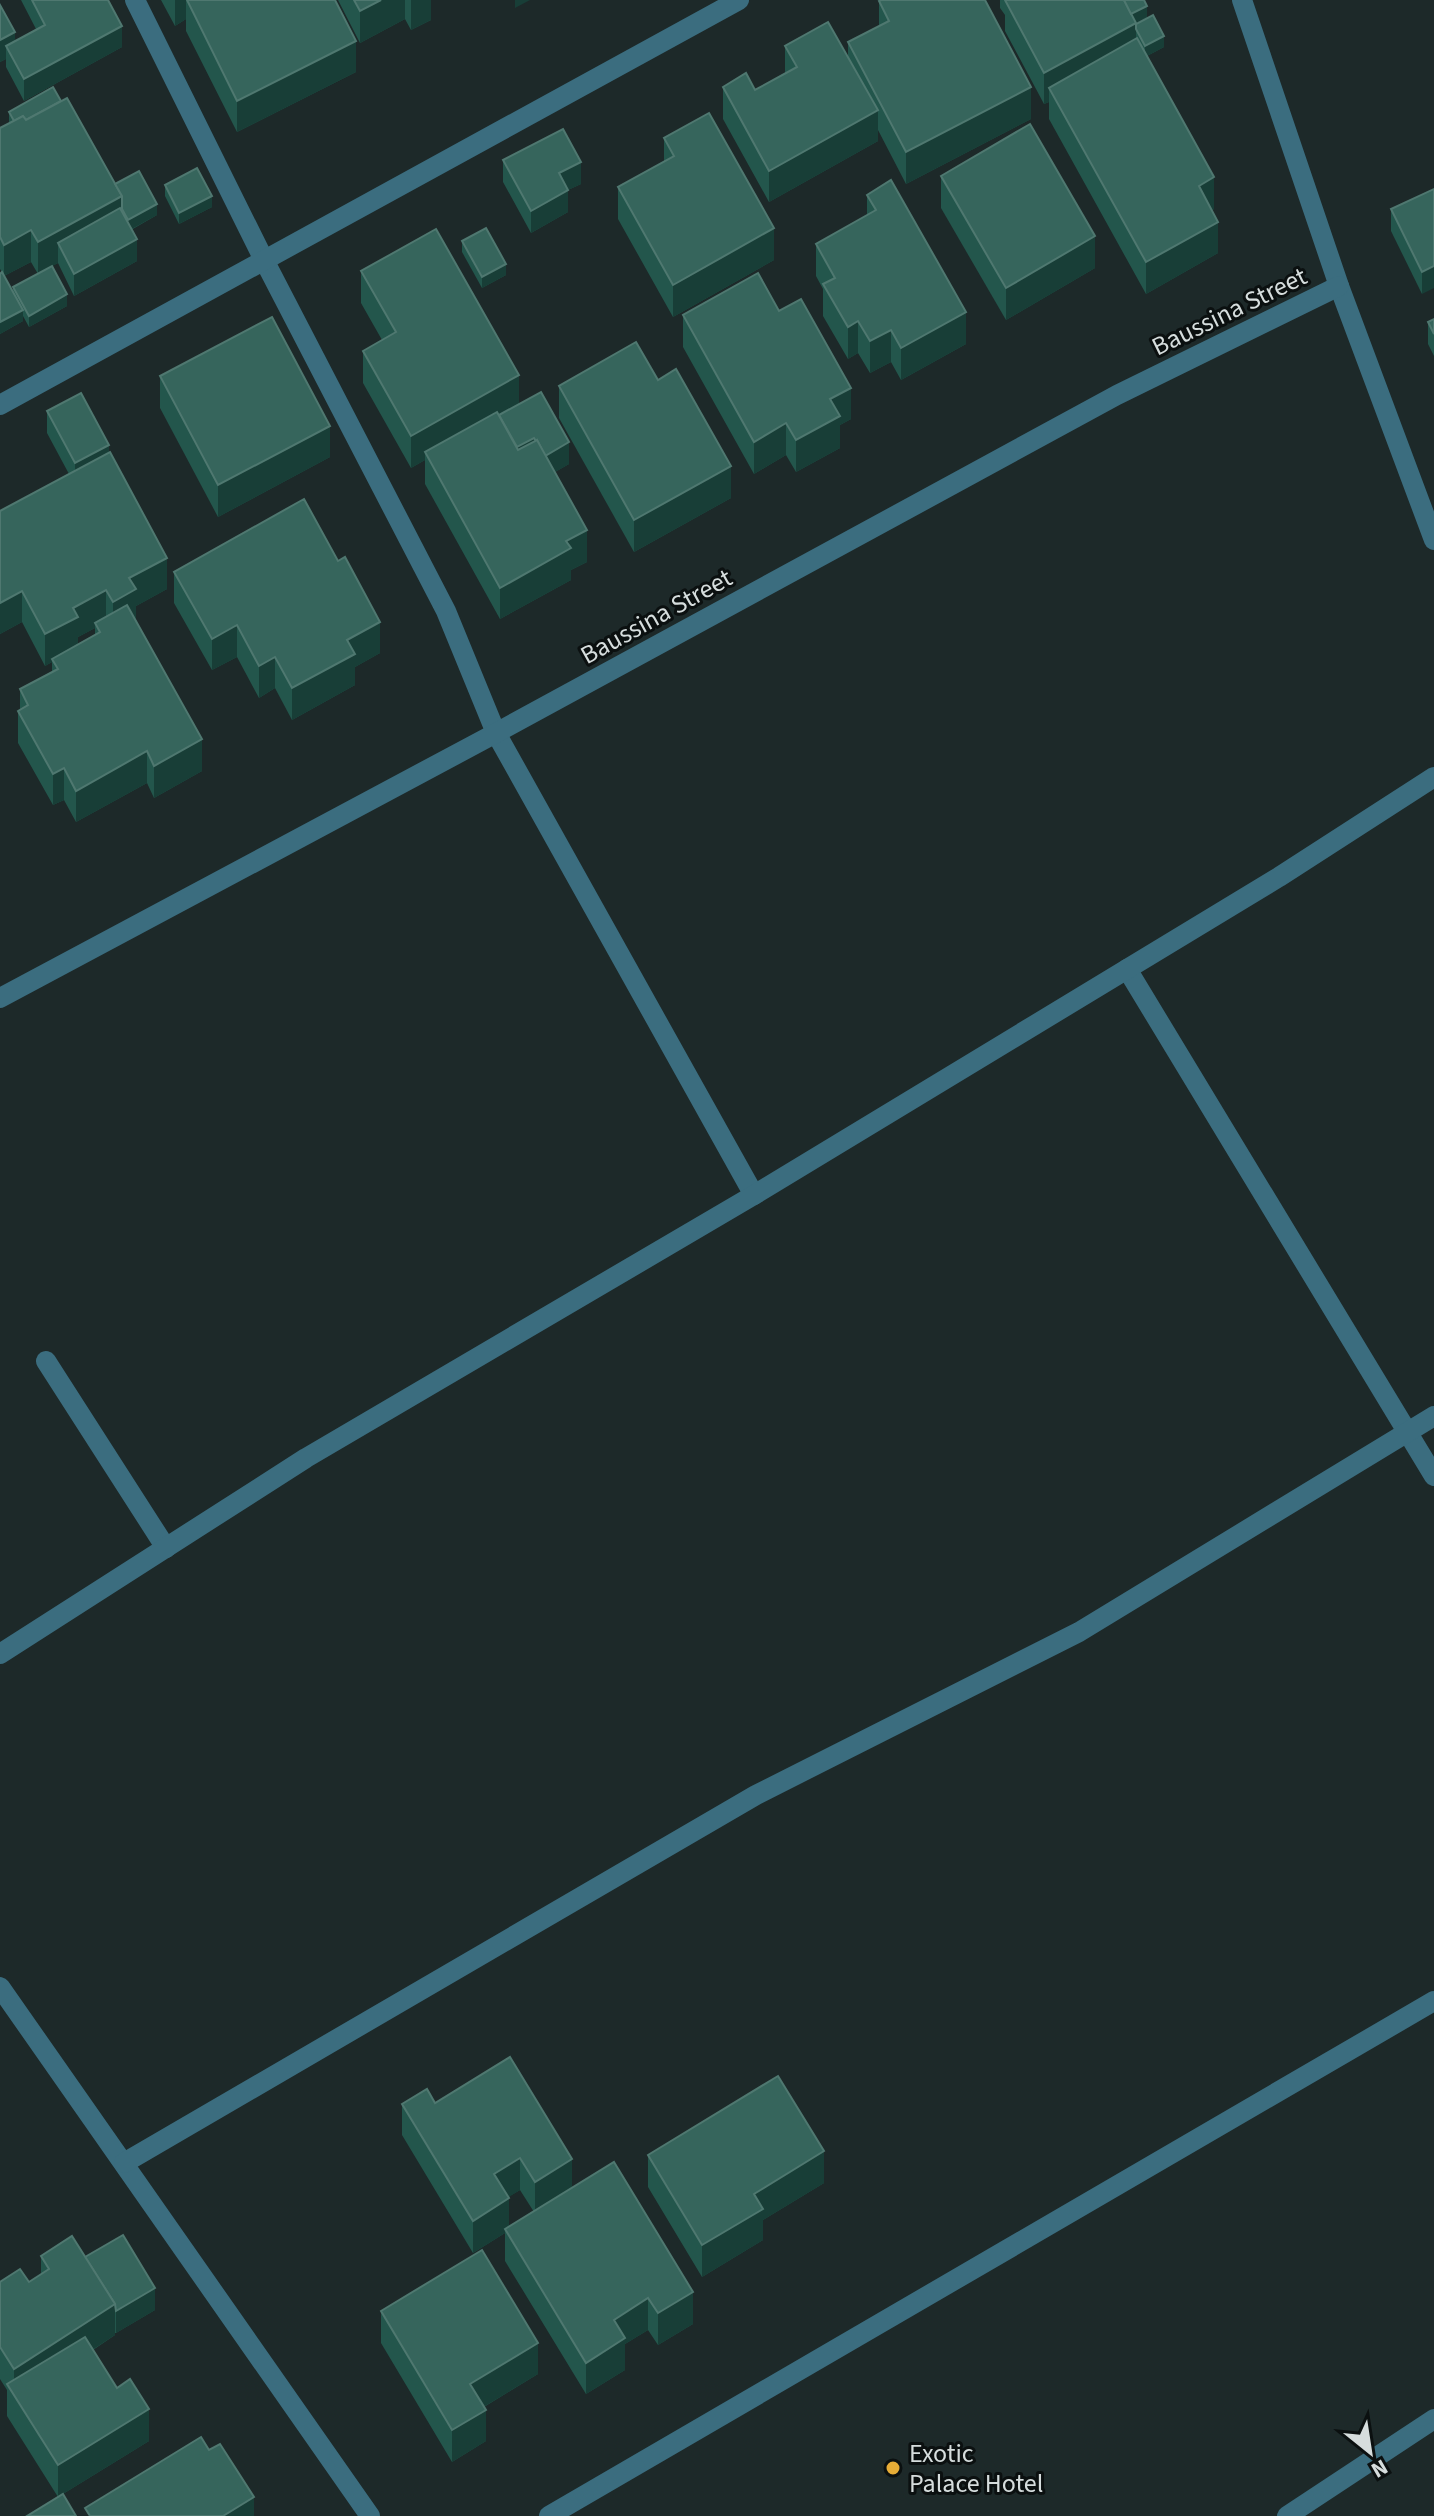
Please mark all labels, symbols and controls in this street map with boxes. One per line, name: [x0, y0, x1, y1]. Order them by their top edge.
street label: Baussina Street: [1145, 258, 1313, 365]
street label: Baussina Street: [574, 559, 739, 673]
north arrow: [1330, 2412, 1410, 2492]
place label: Exotic Palace Hotel: [909, 2435, 1043, 2502]
text: N: [1365, 2451, 1394, 2486]
marker: Exotic Palace Hotel: [884, 2459, 902, 2477]

